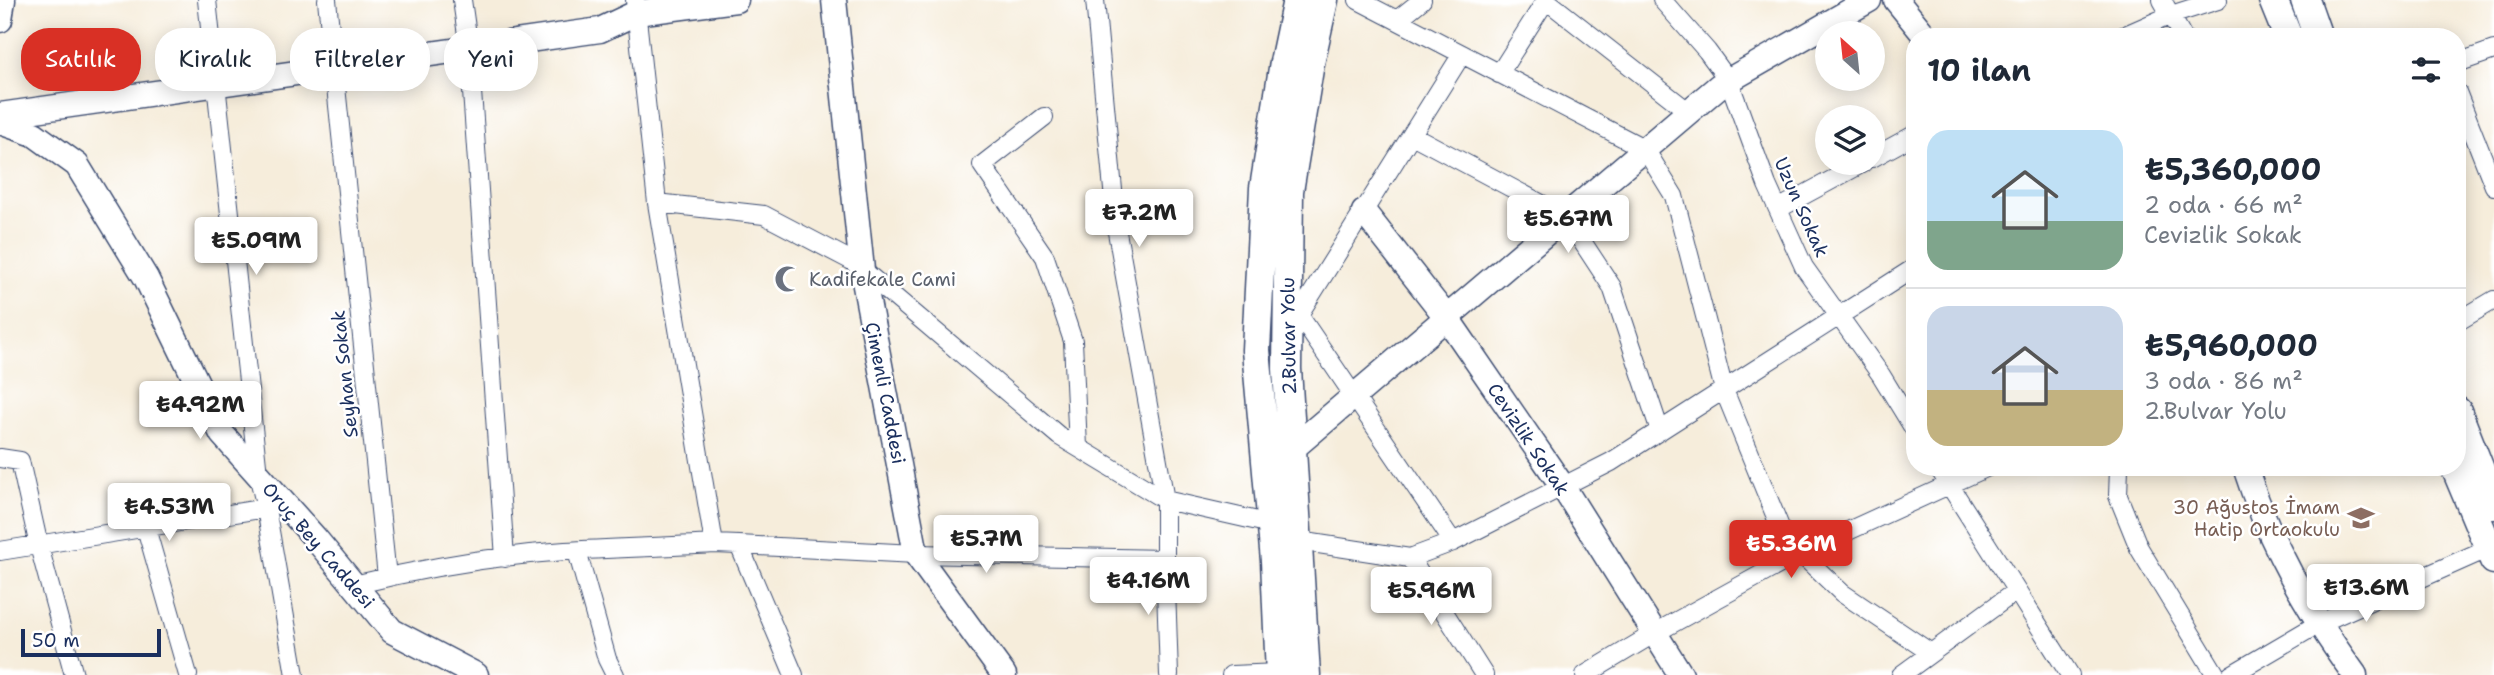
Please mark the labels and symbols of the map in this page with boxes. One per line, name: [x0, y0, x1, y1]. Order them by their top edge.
north arrow: [1815, 21, 1885, 91]
street label: Uzun Sokak: [1768, 153, 1835, 261]
pin: ₺7.2M: [1090, 190, 1188, 249]
pin: ₺5.67M: [1511, 196, 1625, 255]
pin: ₺5.09M: [199, 218, 313, 277]
mosque icon: Kadifekale Cami: [773, 264, 803, 294]
place label: Kadifekale Cami: [809, 267, 956, 292]
street label: 2.Bulvar Yolu: [1275, 277, 1302, 395]
street label: Seyhan Sokak: [325, 309, 364, 439]
street label: Çimenli Caddesi: [859, 320, 912, 466]
street label: Cevizlik Sokak: [1482, 378, 1575, 500]
pin: ₺4.92M: [143, 382, 257, 441]
street label: Oruç Bey Caddesi: [257, 477, 380, 614]
pin: ₺4.53M: [112, 484, 226, 543]
place label: 30 Ağustos İmam Hatip Ortaokulu: [2173, 495, 2340, 542]
school or university icon: 30 Ağustos İmam Hatip Ortaokulu: [2346, 503, 2376, 533]
pin: ₺5.7M: [937, 516, 1035, 575]
pin: ₺5.36M: [1734, 520, 1848, 580]
pin: ₺4.16M: [1091, 558, 1205, 617]
pin: ₺13.6M: [2309, 564, 2423, 624]
pin: ₺5.96M: [1374, 568, 1488, 627]
scale bar: [21, 626, 161, 658]

